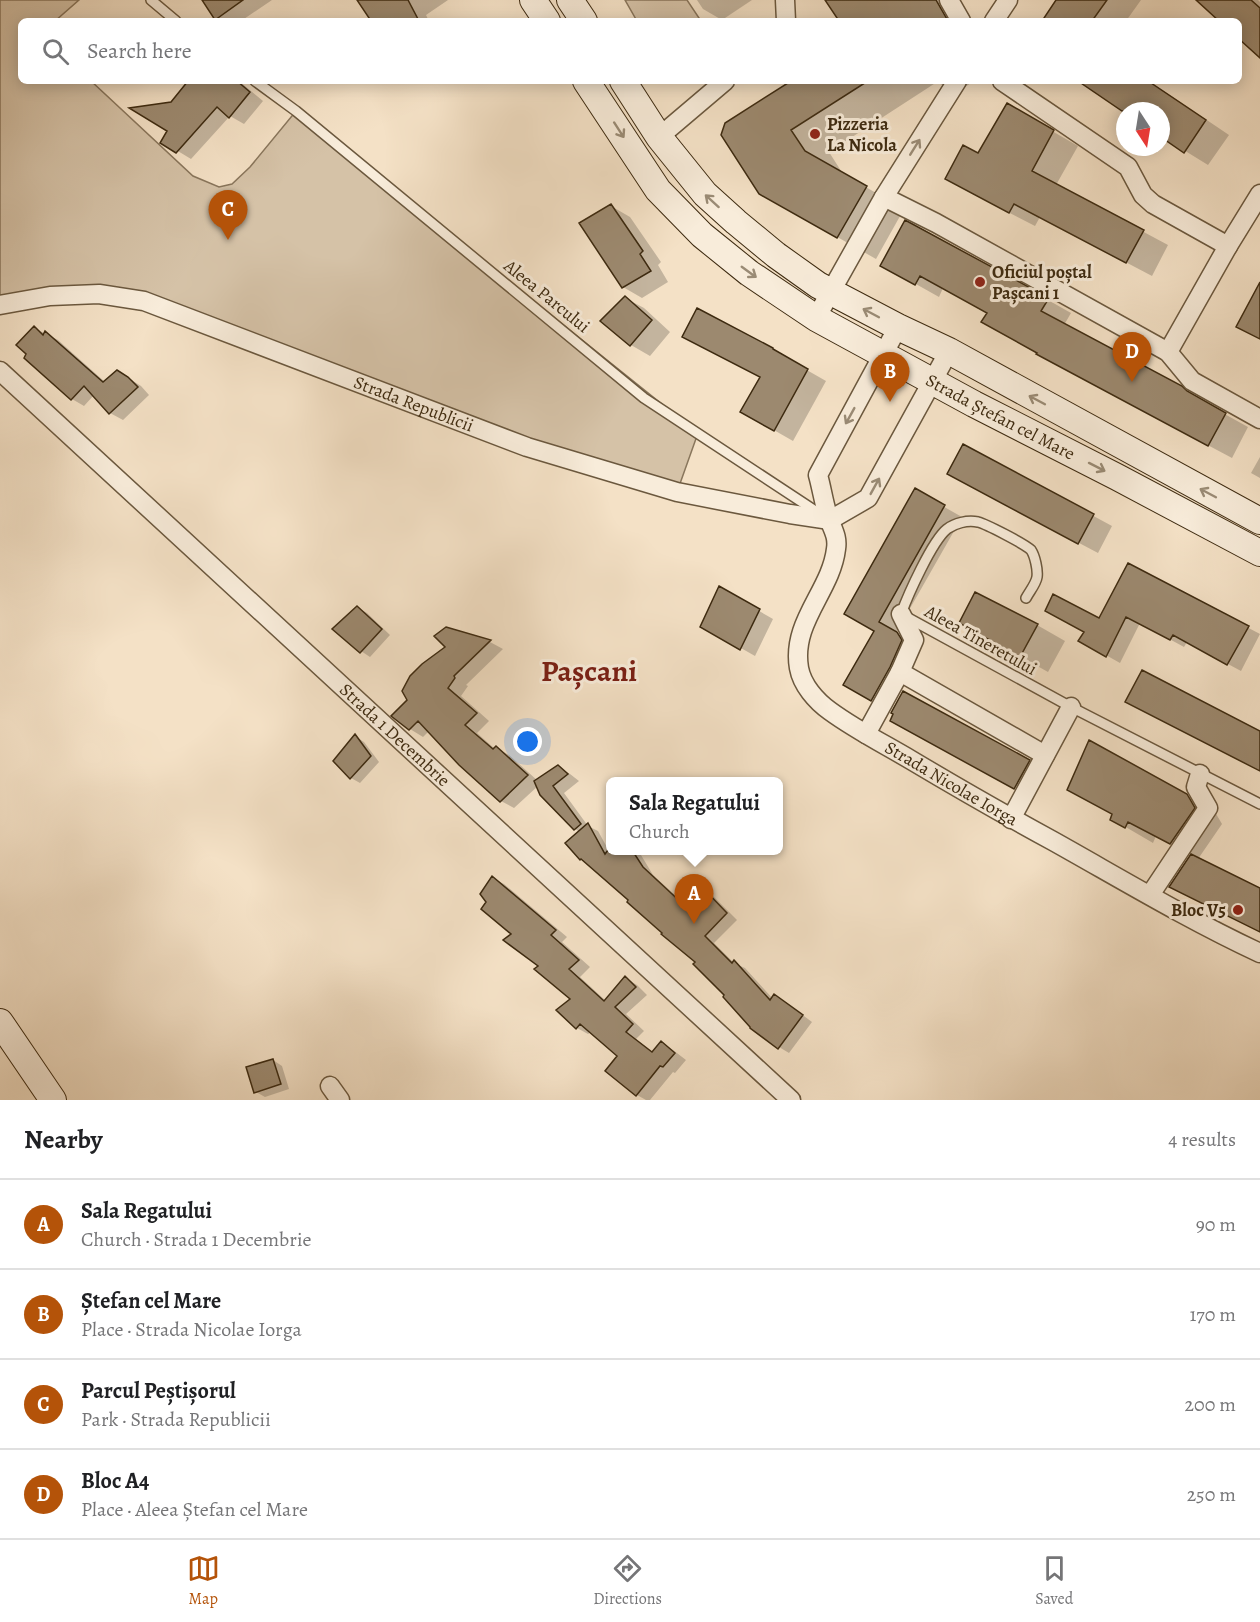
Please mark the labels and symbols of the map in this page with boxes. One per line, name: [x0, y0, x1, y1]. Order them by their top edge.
north arrow: [1116, 102, 1170, 156]
place label: Pizzeria La Nicola: [827, 112, 897, 157]
one-way arrow: [613, 121, 625, 138]
marker: Pizzeria La Nicola: [808, 127, 822, 141]
one-way arrow: [910, 139, 922, 156]
pin: C: [208, 190, 248, 240]
one-way arrow: [705, 194, 720, 208]
street label: Aleea Parcului: [498, 253, 595, 338]
place label: Oficiul poștal Pașcani 1: [992, 260, 1092, 305]
one-way arrow: [741, 266, 757, 279]
marker: Oficiul poștal Pașcani 1: [973, 275, 987, 289]
one-way arrow: [863, 307, 881, 318]
pin: D: [1112, 332, 1152, 382]
pin: B: [870, 352, 910, 402]
street label: Strada Ștefan cel Mare: [922, 368, 1079, 466]
street label: Strada Republicii: [350, 370, 477, 438]
one-way arrow: [1029, 394, 1046, 406]
one-way arrow: [844, 406, 855, 424]
one-way arrow: [1088, 461, 1105, 473]
one-way arrow: [869, 478, 881, 495]
one-way arrow: [1200, 487, 1218, 498]
street label: Aleea Tineretului: [920, 599, 1041, 681]
district label: Pașcani: [541, 651, 637, 691]
street label: Strada 1 Decembrie: [334, 678, 455, 792]
your location: [513, 727, 542, 756]
street label: Strada Nicolae Iorga: [880, 735, 1023, 832]
pin: A: [674, 874, 714, 924]
place label: Bloc V5: [1171, 898, 1226, 922]
marker: Bloc V5: [1231, 903, 1245, 917]

